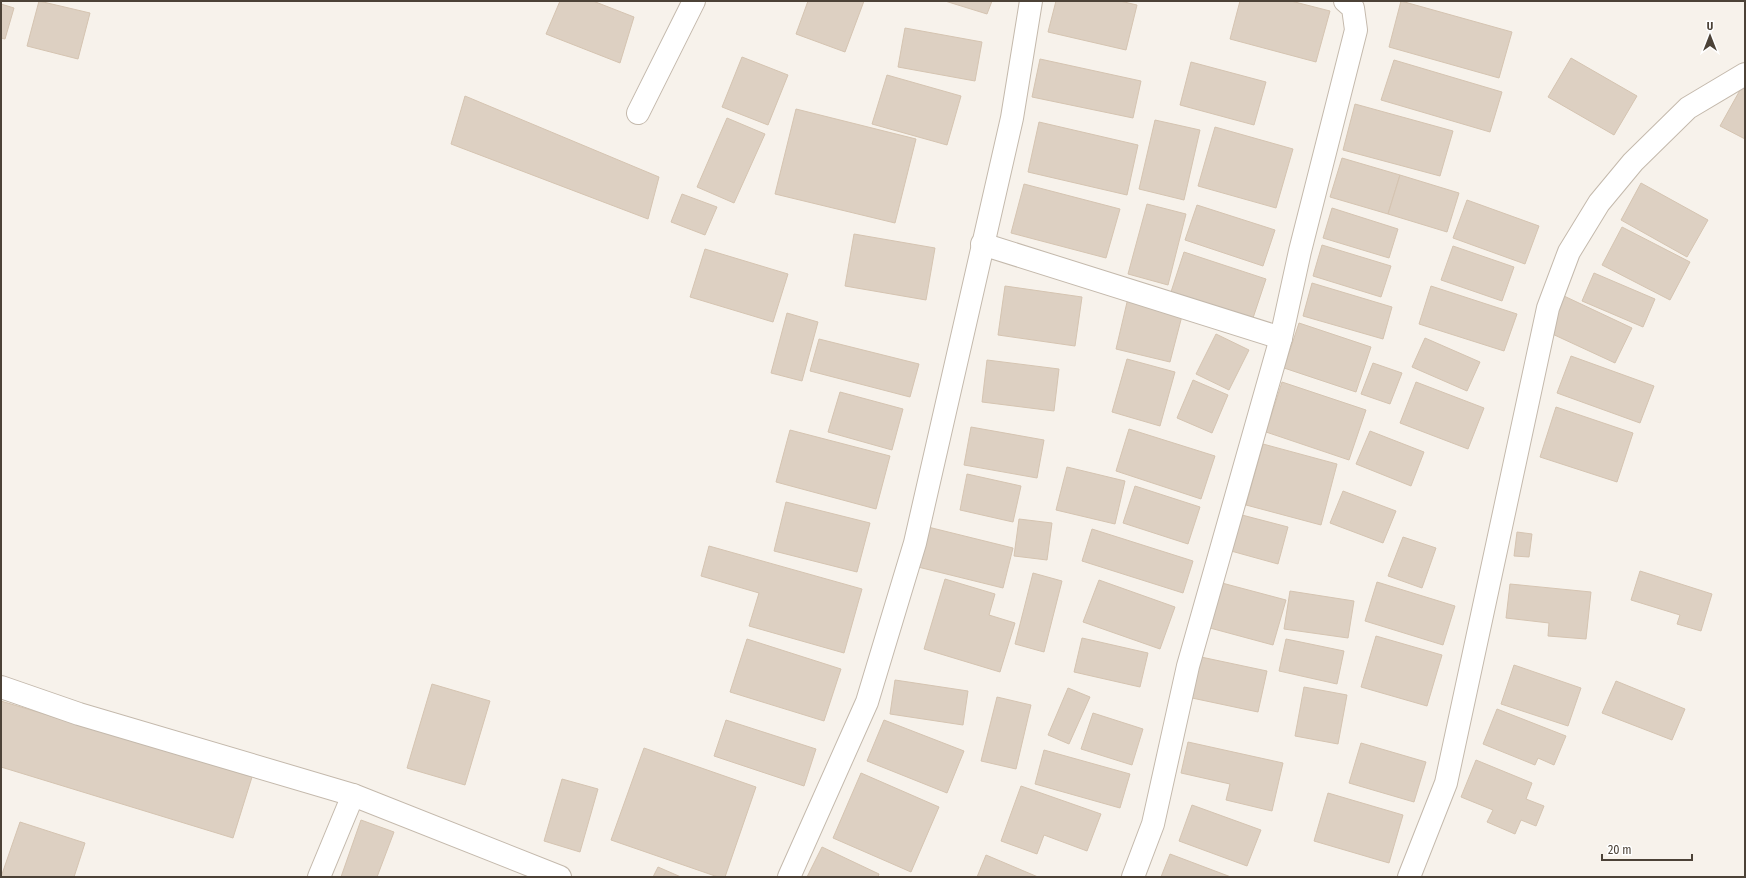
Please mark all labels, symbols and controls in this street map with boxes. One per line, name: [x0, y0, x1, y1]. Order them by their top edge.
north arrow: [1690, 16, 1730, 56]
text: U: [1707, 20, 1713, 33]
scale bar: [1602, 836, 1692, 862]
text: 20 m: [1608, 843, 1632, 857]

